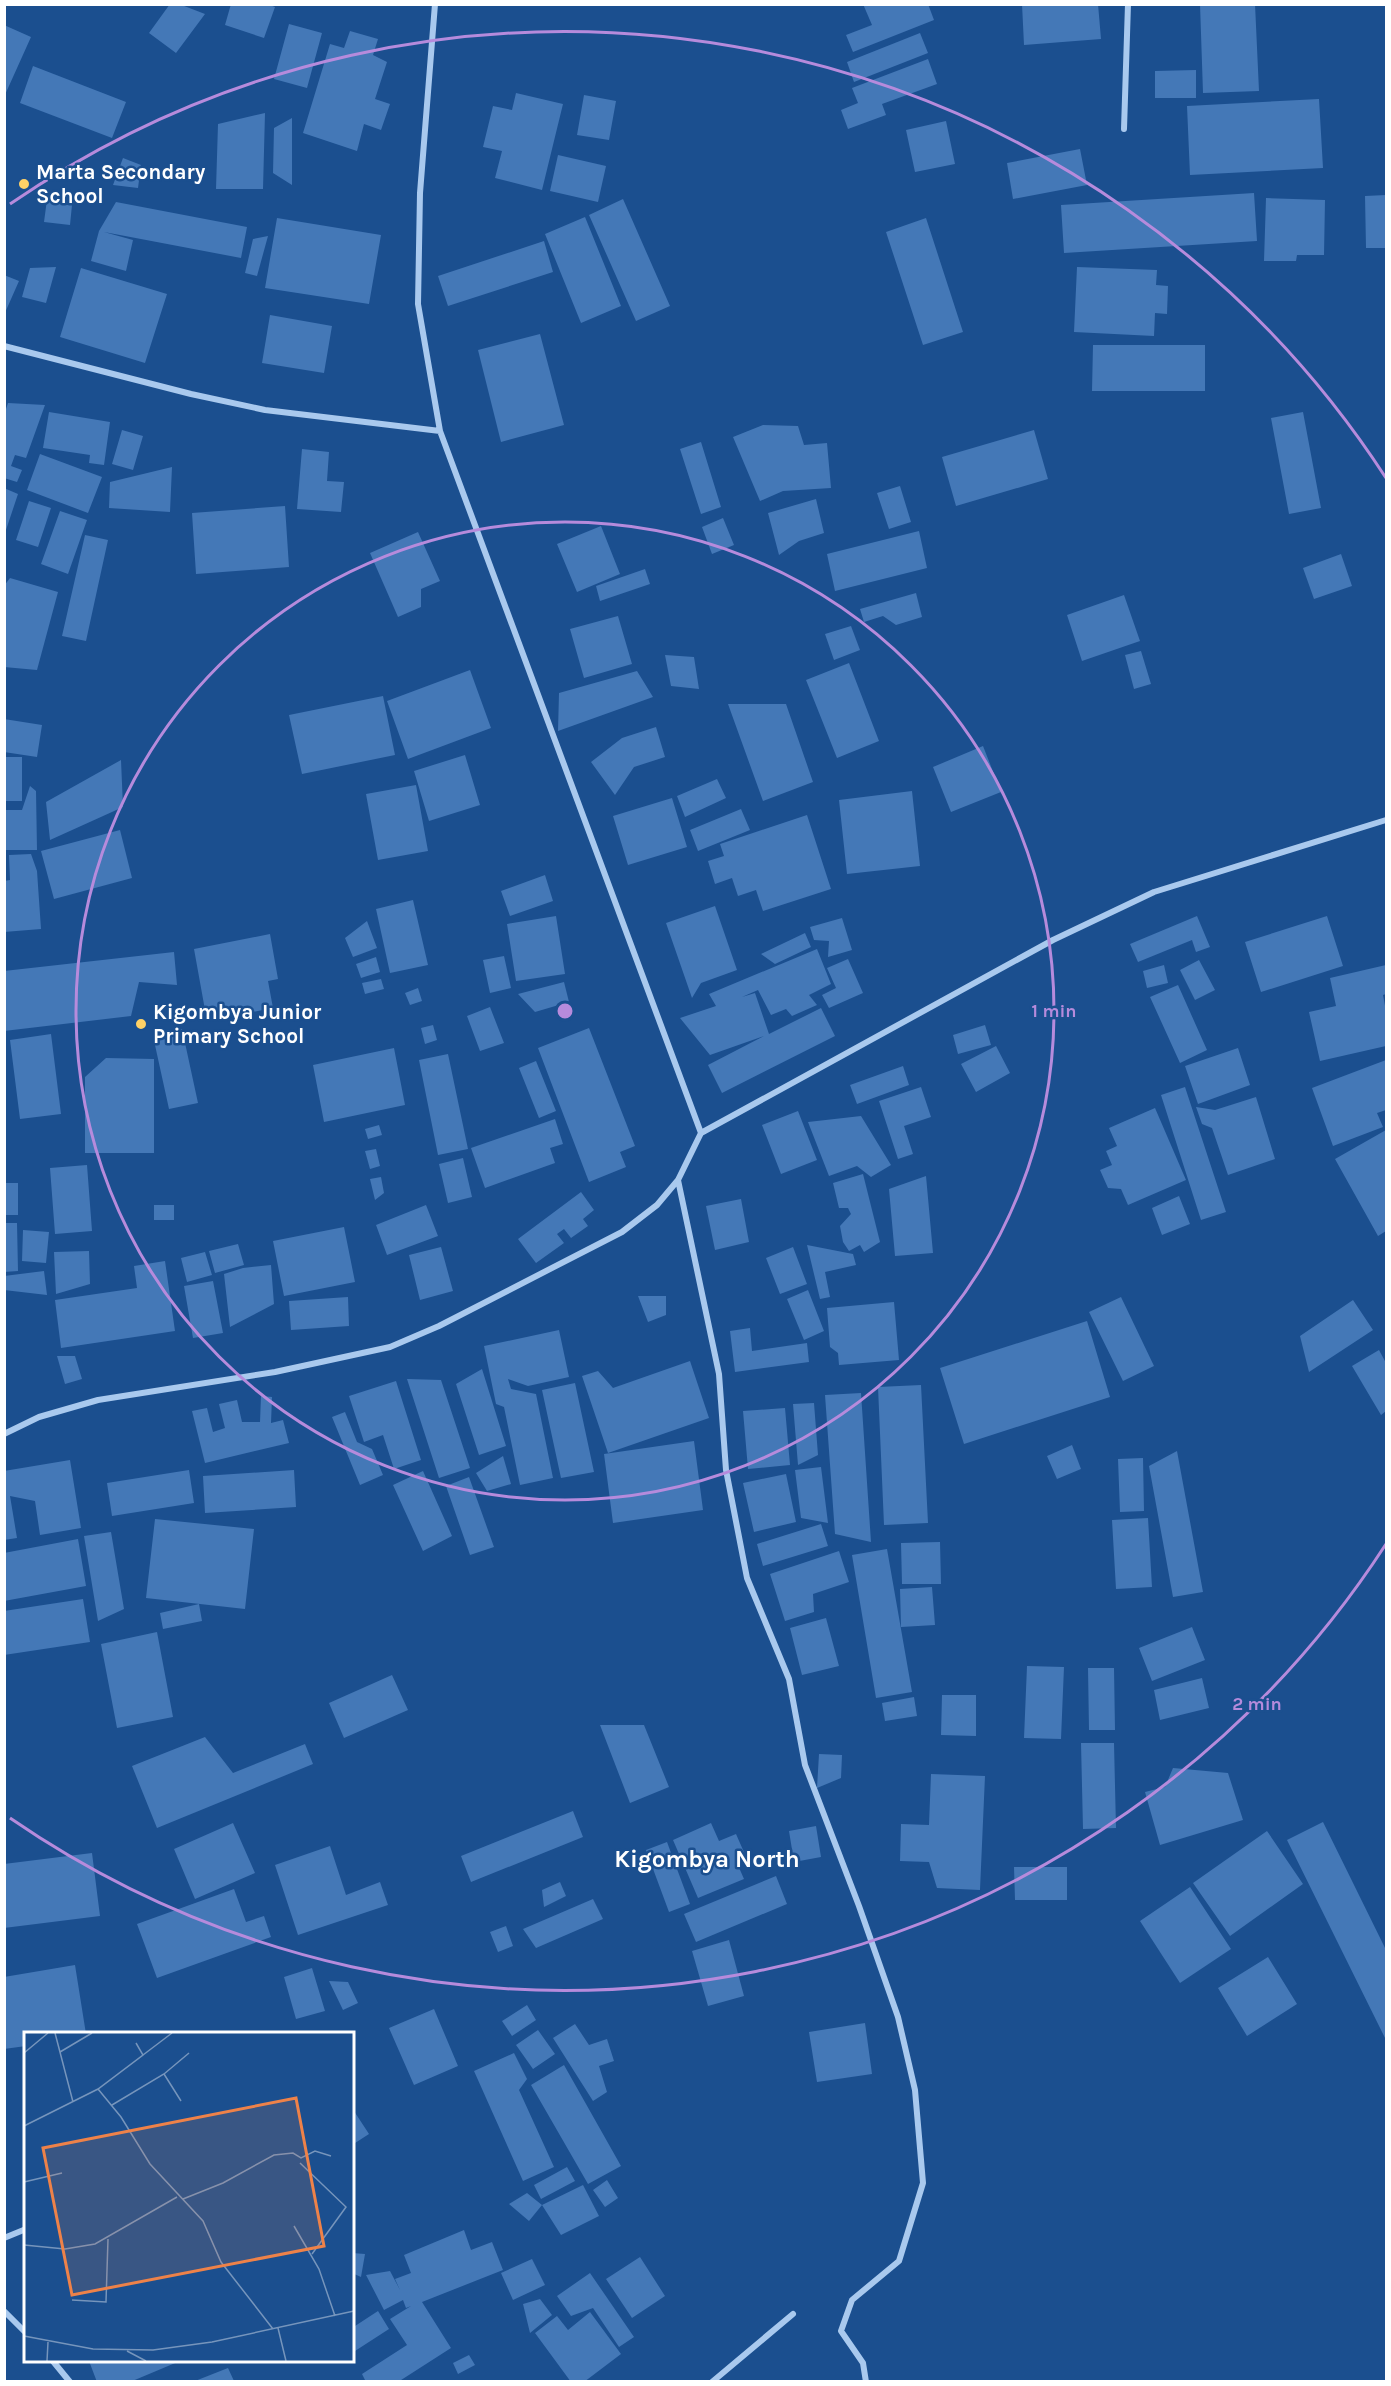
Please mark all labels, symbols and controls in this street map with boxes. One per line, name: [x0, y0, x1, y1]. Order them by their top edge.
place label: Marta Secondary School: [36, 160, 206, 208]
marker: Marta Secondary School: [17, 177, 31, 191]
place label: Kigombya Junior Primary School: [153, 1000, 322, 1048]
text: 1 min: [1031, 1000, 1077, 1022]
centre of rings: [555, 1001, 575, 1021]
marker: Kigombya Junior Primary School: [134, 1017, 148, 1031]
text: 2 min: [1232, 1693, 1282, 1715]
district label: Kigombya North: [614, 1845, 800, 1873]
inset map: [24, 2032, 354, 2362]

